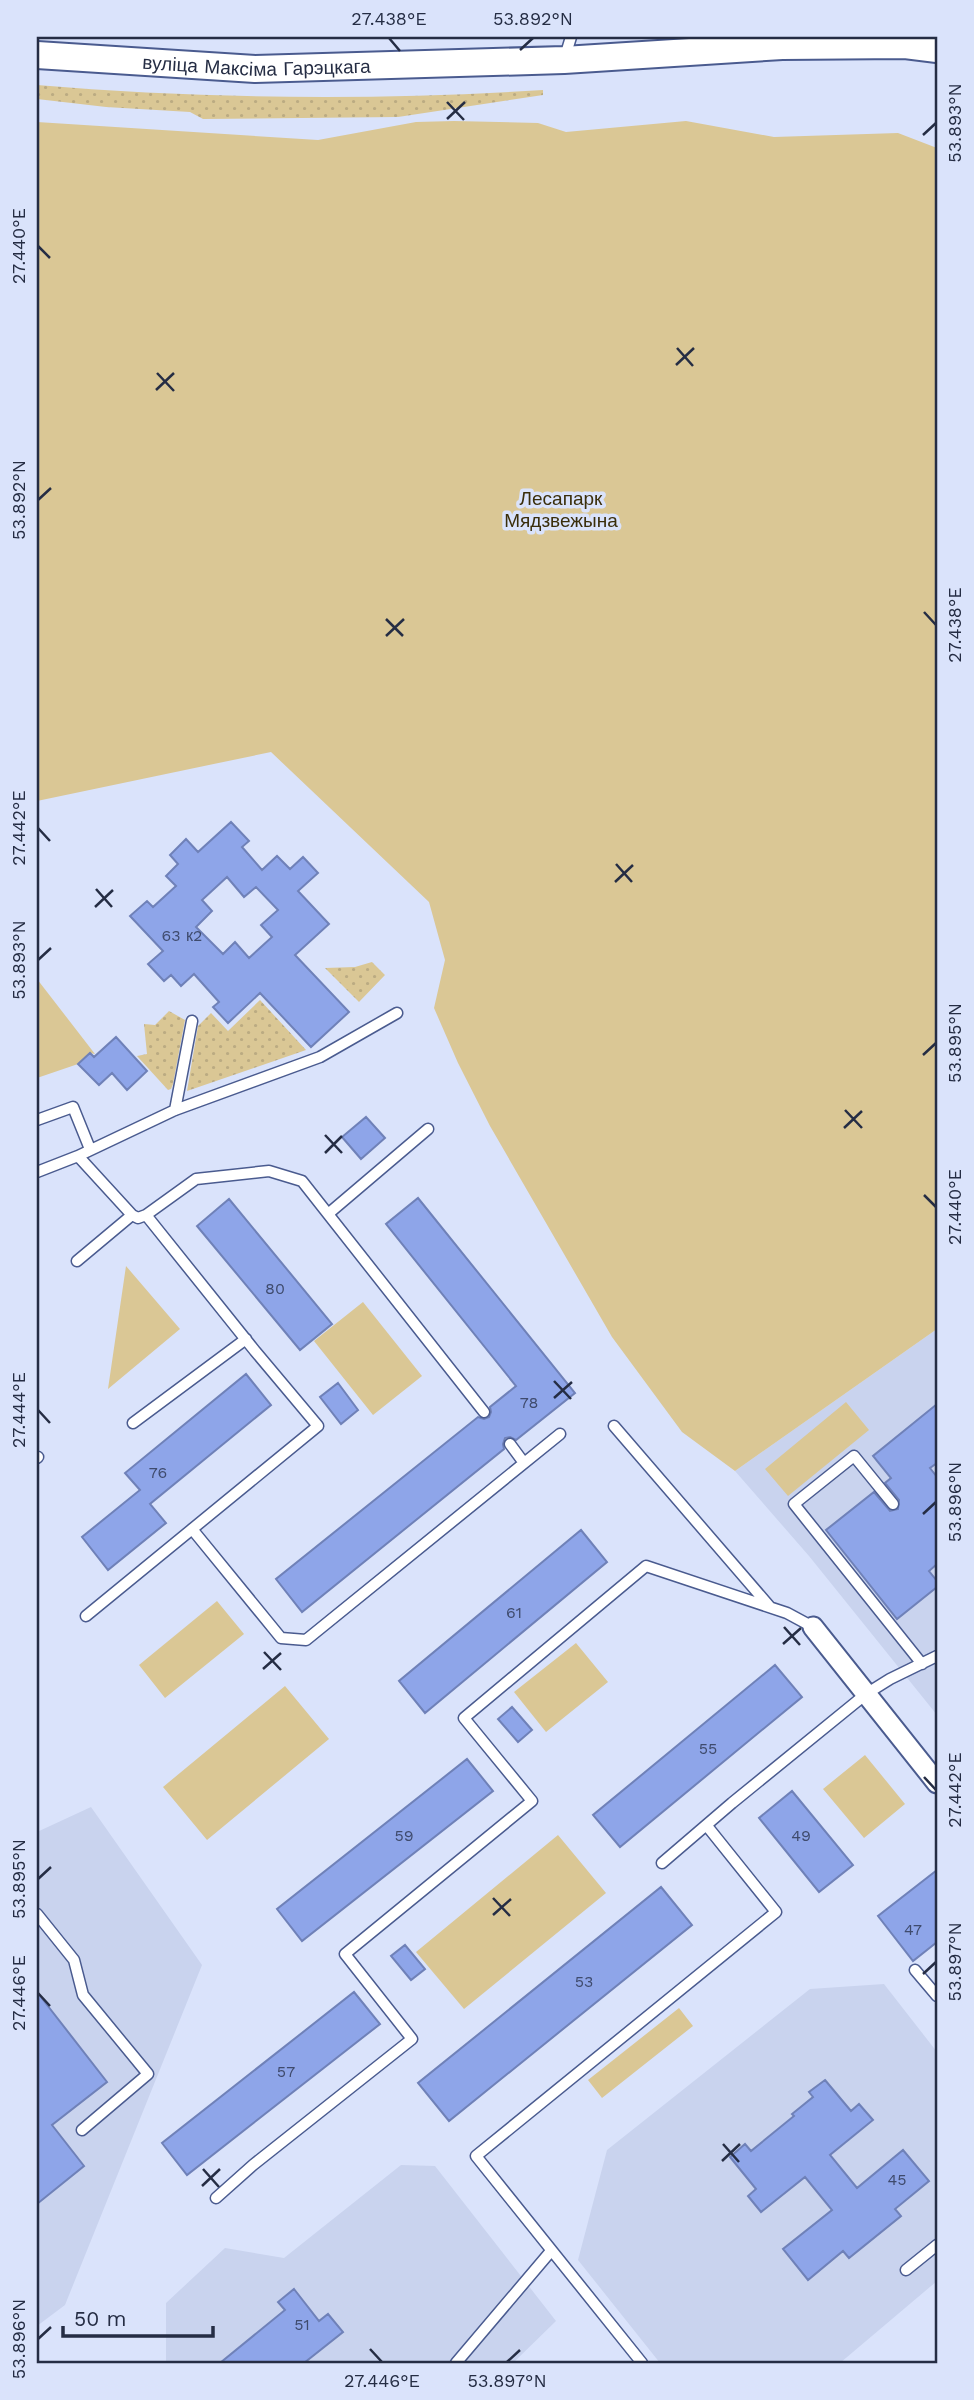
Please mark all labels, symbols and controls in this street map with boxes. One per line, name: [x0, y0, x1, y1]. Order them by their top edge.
text: 27.438°E: [351, 8, 427, 29]
text: 53.892°N: [493, 8, 573, 29]
street label: вуліца Максіма Гарэцкага: [142, 50, 371, 81]
text: 53.893°N: [944, 83, 965, 163]
text: 27.440°E: [8, 208, 29, 284]
text: 53.892°N: [8, 460, 29, 540]
park label: Лесапарк Мядзвежына: [504, 487, 618, 532]
text: 27.438°E: [944, 587, 965, 663]
text: 27.442°E: [8, 790, 29, 866]
text: 53.893°N: [8, 920, 29, 1000]
house number: 63 к2: [162, 926, 202, 945]
text: 53.895°N: [944, 1003, 965, 1083]
text: 27.440°E: [944, 1169, 965, 1245]
house number: 80: [265, 1279, 285, 1298]
text: 27.444°E: [8, 1372, 29, 1448]
house number: 78: [520, 1393, 538, 1412]
text: 53.896°N: [944, 1462, 965, 1542]
house number: 76: [149, 1463, 167, 1482]
house number: 61: [506, 1603, 522, 1622]
house number: 55: [699, 1739, 717, 1758]
text: 27.442°E: [944, 1752, 965, 1828]
house number: 59: [394, 1826, 414, 1845]
house number: 49: [791, 1826, 811, 1845]
text: 53.895°N: [8, 1839, 29, 1919]
house number: 47: [904, 1920, 922, 1939]
text: 53.897°N: [944, 1922, 965, 2002]
text: 27.446°E: [8, 1955, 29, 2031]
house number: 53: [575, 1972, 593, 1991]
house number: 57: [277, 2062, 295, 2081]
house number: 45: [887, 2170, 907, 2189]
scale bar: [63, 2295, 214, 2339]
text: 53.896°N: [8, 2299, 29, 2379]
text: 50 m: [74, 2306, 126, 2331]
house number: 51: [294, 2315, 310, 2334]
text: 27.446°E: [344, 2370, 420, 2391]
text: 53.897°N: [467, 2370, 547, 2391]

